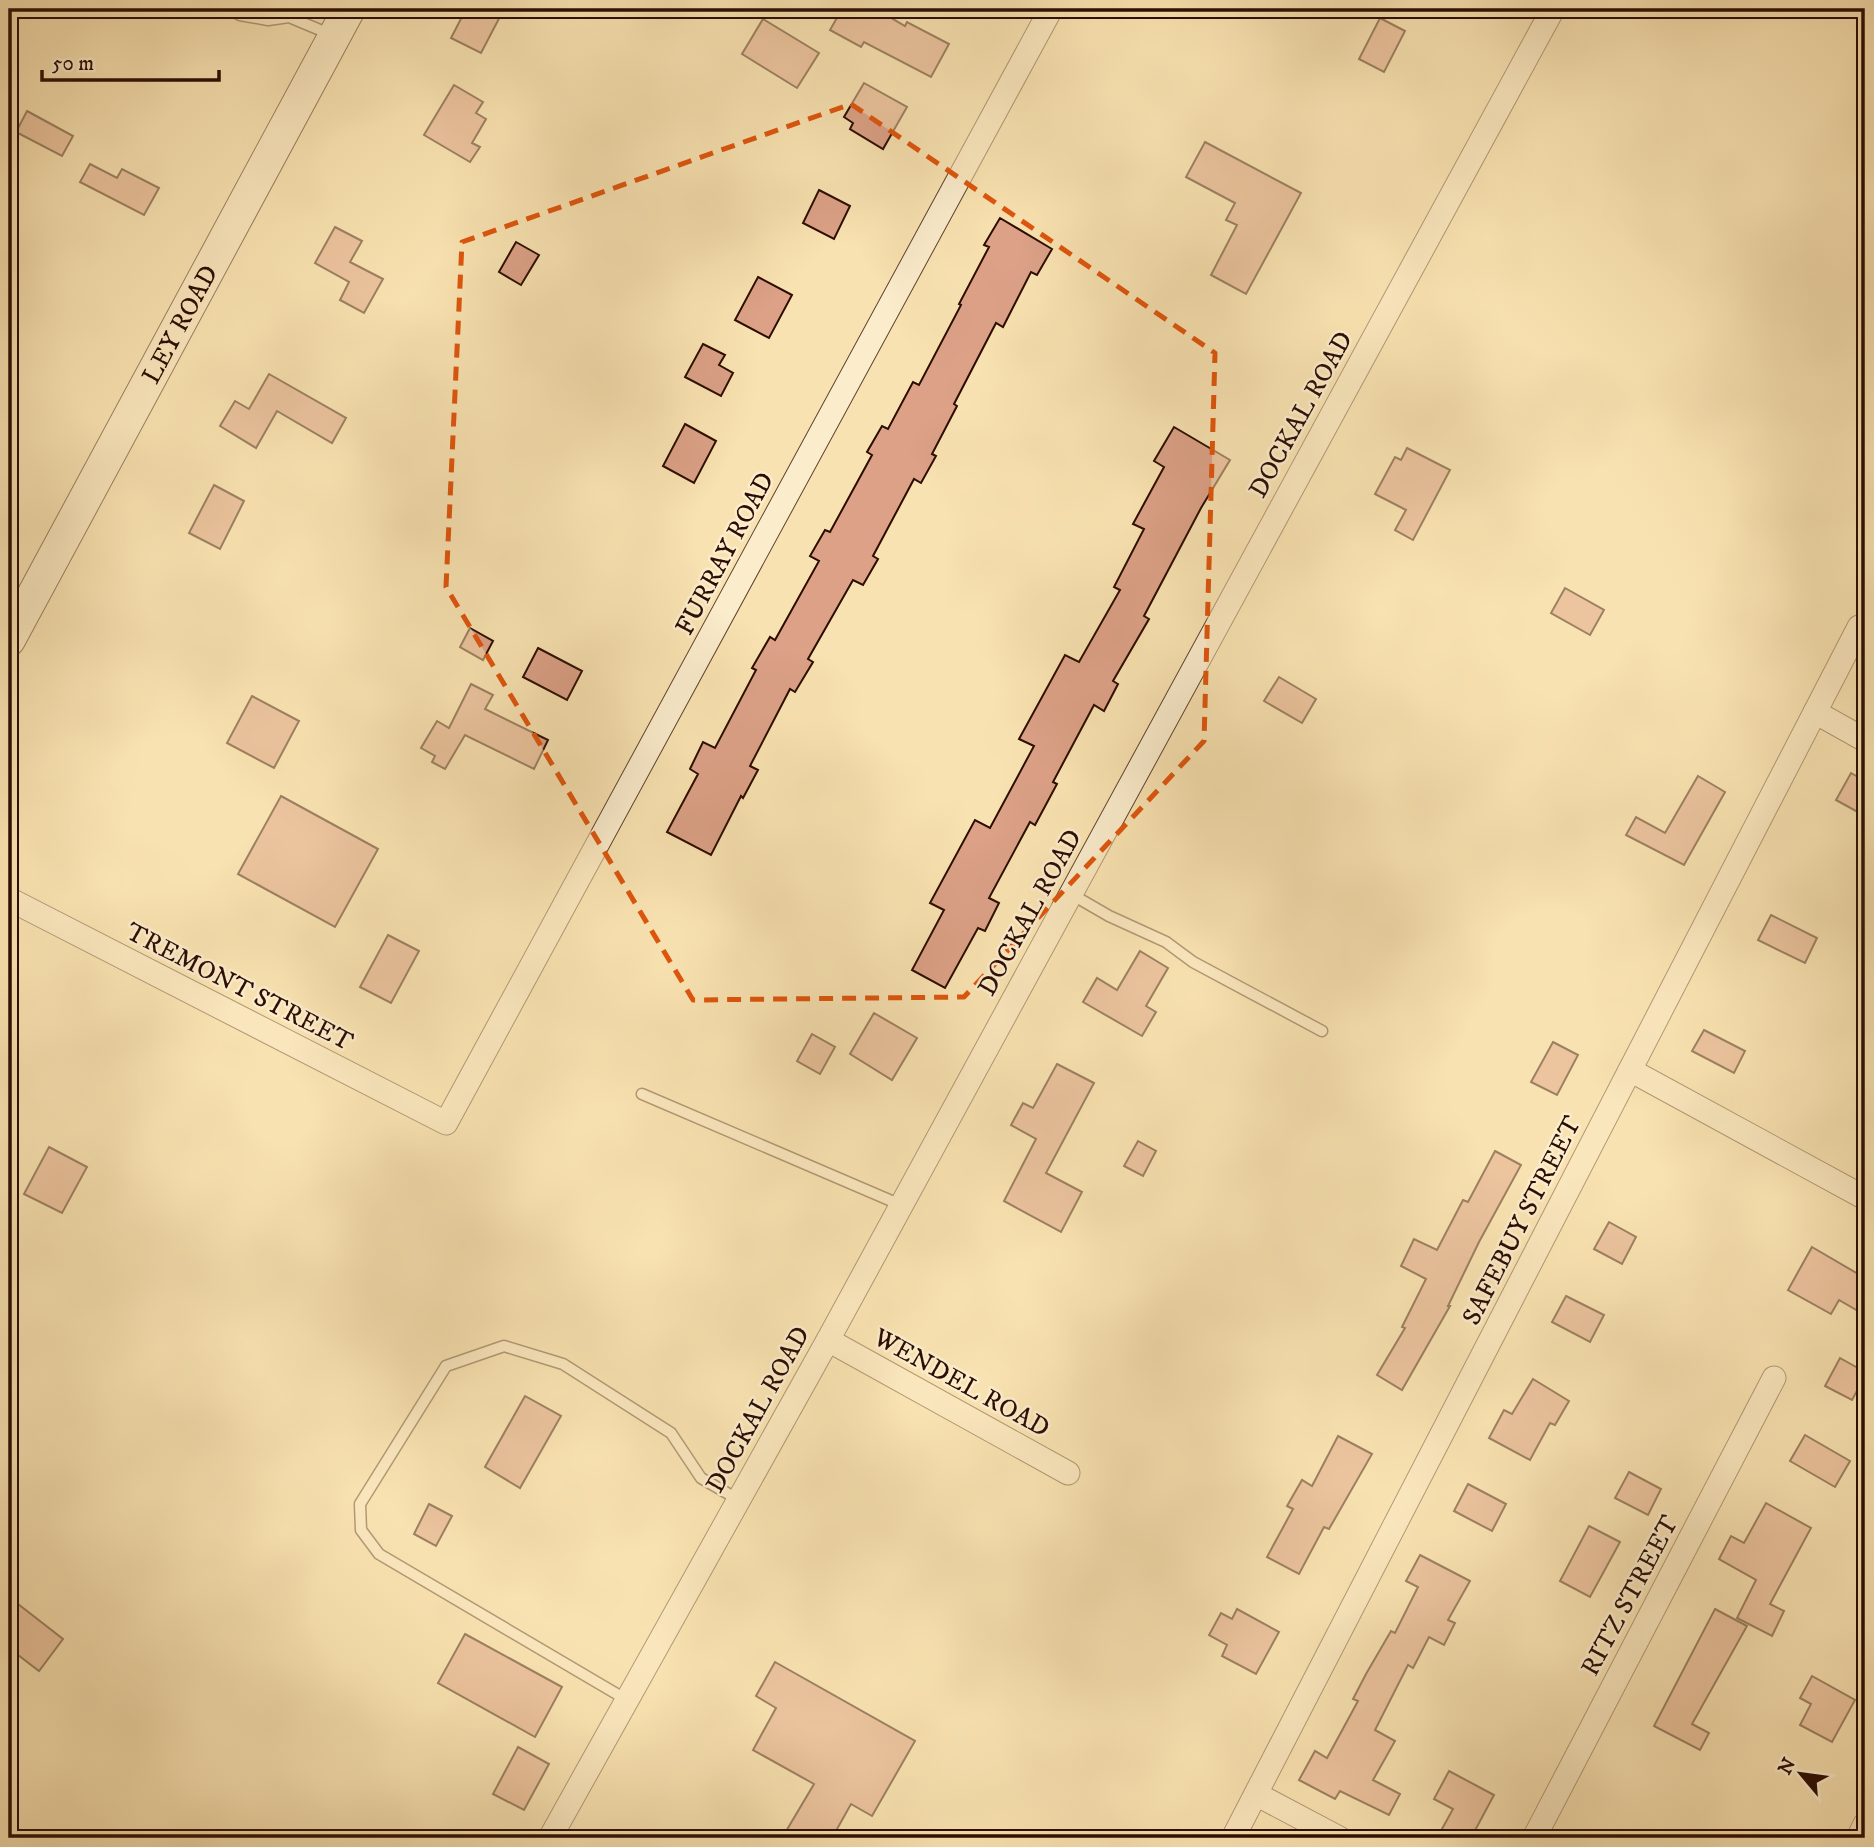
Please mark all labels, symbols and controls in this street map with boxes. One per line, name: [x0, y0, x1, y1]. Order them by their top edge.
scale bar: [42, 38, 219, 82]
text: 50 m: [52, 51, 94, 77]
street label: LEY ROAD: [135, 259, 226, 390]
street label: DOCKAL ROAD: [1242, 326, 1361, 504]
street label: FURRAY ROAD: [669, 467, 782, 641]
street label: DOCKAL ROAD: [971, 824, 1090, 1002]
street label: TREMONT STREET: [120, 916, 359, 1059]
street label: SAFEBUY STREET: [1455, 1110, 1589, 1331]
street label: DOCKAL ROAD: [699, 1321, 818, 1499]
street label: WENDEL ROAD: [866, 1321, 1055, 1445]
street label: RITZ STREET: [1574, 1509, 1687, 1682]
north arrow: [1766, 1738, 1836, 1808]
text: N: [1774, 1754, 1801, 1779]

